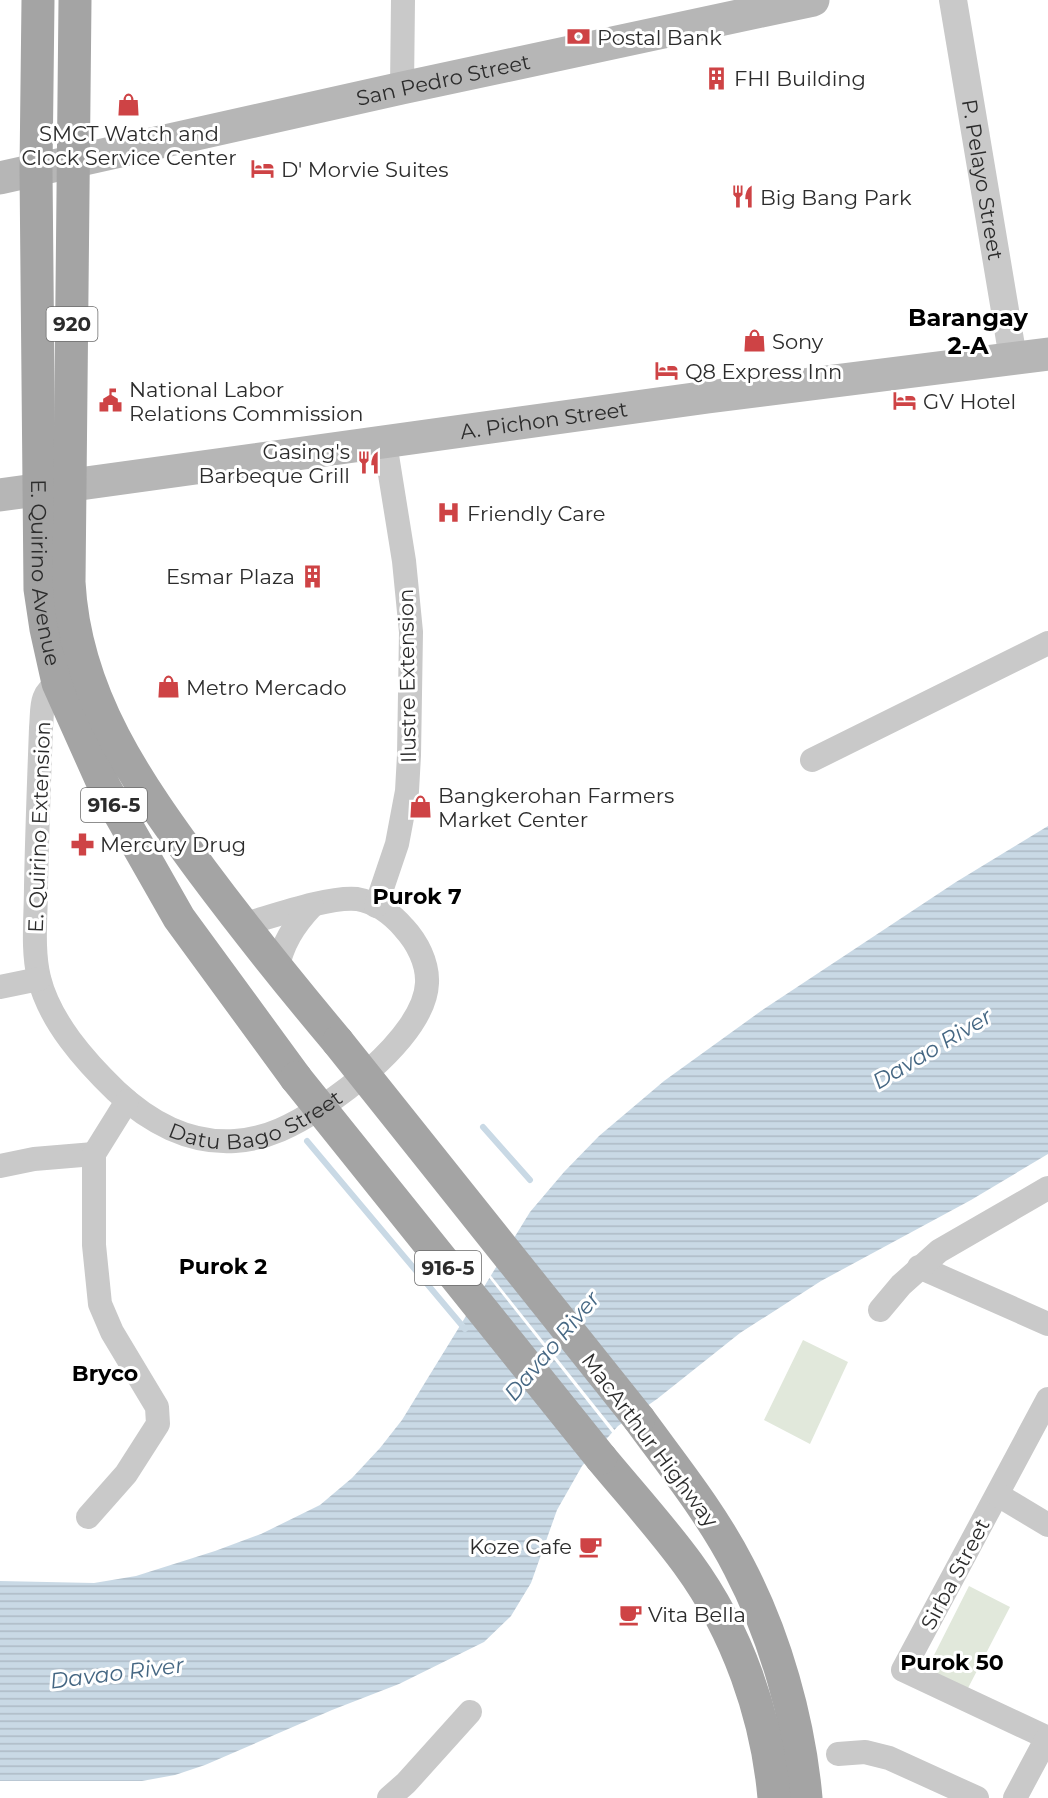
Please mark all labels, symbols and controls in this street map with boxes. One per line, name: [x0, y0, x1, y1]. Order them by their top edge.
bank icon: Postal Bank: [566, 24, 592, 50]
place label: Postal Bank: [597, 25, 722, 50]
street label: San Pedro Street: [354, 48, 532, 110]
building icon: FHI Building: [703, 65, 729, 91]
place label: FHI Building: [734, 66, 866, 91]
shop icon: SMCT Watch and Clock Service Center: [116, 92, 142, 118]
street label: P. Pelayo Street: [957, 97, 1009, 262]
place label: SMCT Watch and Clock Service Center: [21, 121, 237, 170]
hotel icon: D' Morvie Suites: [250, 156, 276, 182]
place label: D' Morvie Suites: [281, 157, 448, 182]
restaurant icon: Big Bang Park: [729, 184, 755, 210]
place label: Big Bang Park: [760, 185, 912, 210]
district label: Barangay 2-A: [908, 303, 1029, 360]
road number: 920: [46, 307, 98, 341]
shop icon: Sony: [741, 328, 767, 354]
place label: Sony: [772, 329, 824, 354]
hotel icon: Q8 Express Inn: [654, 358, 680, 384]
place label: Q8 Express Inn: [685, 359, 842, 384]
place label: National Labor Relations Commission: [129, 377, 364, 426]
public building icon: National Labor Relations Commission: [98, 388, 124, 414]
hotel icon: GV Hotel: [892, 388, 918, 414]
place label: GV Hotel: [923, 389, 1016, 414]
street label: A. Pichon Street: [459, 396, 629, 444]
place label: Gasing's Barbeque Grill: [199, 439, 350, 488]
restaurant icon: Gasing's Barbeque Grill: [355, 450, 381, 476]
street label: E. Quirino Avenue: [26, 479, 66, 668]
hospital icon: Friendly Care: [436, 500, 462, 526]
place label: Friendly Care: [467, 501, 606, 526]
building icon: Esmar Plaza: [300, 563, 326, 589]
place label: Esmar Plaza: [166, 564, 295, 589]
street label: Ilustre Extension: [393, 589, 421, 763]
shop icon: Metro Mercado: [155, 674, 181, 700]
place label: Metro Mercado: [186, 675, 347, 700]
street label: E. Quirino Extension: [23, 721, 55, 933]
place label: Bangkerohan Farmers Market Center: [438, 783, 674, 832]
road number: 916-5: [81, 788, 147, 822]
shop icon: Bangkerohan Farmers Market Center: [407, 794, 433, 820]
pharmacy icon: Mercury Drug: [69, 831, 95, 857]
place label: Mercury Drug: [100, 832, 246, 857]
district label: Purok 7: [372, 883, 462, 910]
water label: Davao River: [867, 1002, 998, 1095]
street label: Datu Bago Street: [165, 1085, 347, 1154]
road number: 916-5: [415, 1251, 481, 1285]
district label: Purok 2: [179, 1253, 267, 1280]
water label: Davao River: [498, 1285, 606, 1406]
street label: MacArthur Highway: [576, 1348, 724, 1532]
district label: Bryco: [72, 1360, 138, 1387]
street label: Sirba Street: [915, 1514, 995, 1634]
cafe icon: Koze Cafe: [577, 1533, 603, 1559]
place label: Koze Cafe: [469, 1534, 572, 1559]
cafe icon: Vita Bella: [617, 1601, 643, 1627]
place label: Vita Bella: [648, 1602, 746, 1627]
district label: Purok 50: [900, 1649, 1004, 1676]
water label: Davao River: [49, 1651, 187, 1695]

